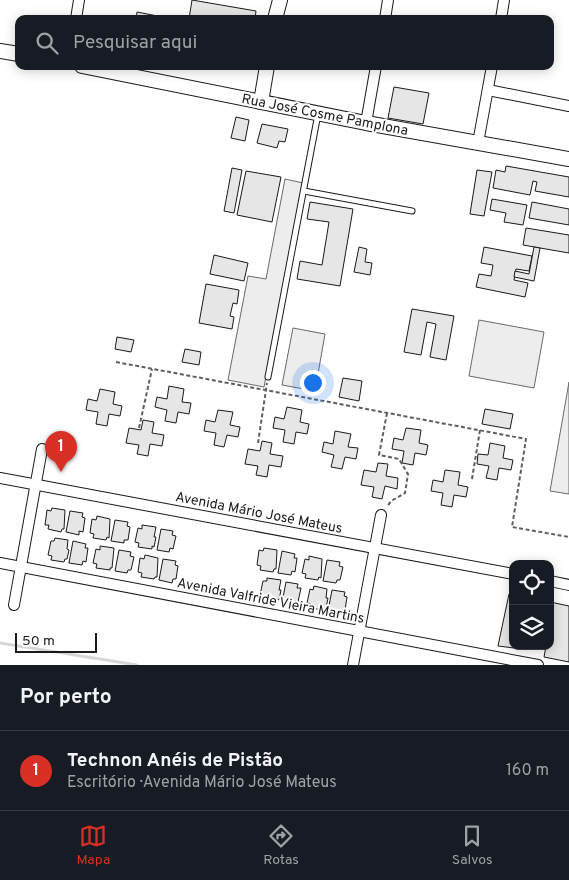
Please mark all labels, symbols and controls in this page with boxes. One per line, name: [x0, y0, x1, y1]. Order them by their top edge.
search box: [15, 15, 554, 70]
icon: search: [33, 29, 61, 57]
text: Pesquisar aqui: [73, 31, 197, 55]
street label: Rua José Cosme Pamplona: [240, 91, 409, 140]
your location: [300, 370, 326, 396]
pin: 1: [45, 431, 77, 472]
street label: Avenida Mário José Mateus: [174, 489, 344, 538]
map controls: [509, 560, 554, 650]
button: locate: [509, 560, 554, 605]
street label: Avenida Valfride Vieira Martins: [176, 575, 366, 628]
button: layers: [509, 605, 554, 650]
scale bar: [15, 630, 98, 653]
text: 50 m: [22, 633, 55, 650]
text: Por perto: [20, 684, 112, 711]
text: Technon Anéis de Pistão: [67, 749, 283, 773]
text: 1: [33, 761, 39, 781]
text: 160 m: [506, 761, 549, 781]
text: Escritório · Avenida Mário José Mateus: [67, 773, 337, 793]
tab: Mapa: [76, 822, 110, 869]
tab: Rotas: [263, 822, 299, 869]
tab: Salvos: [452, 822, 493, 869]

